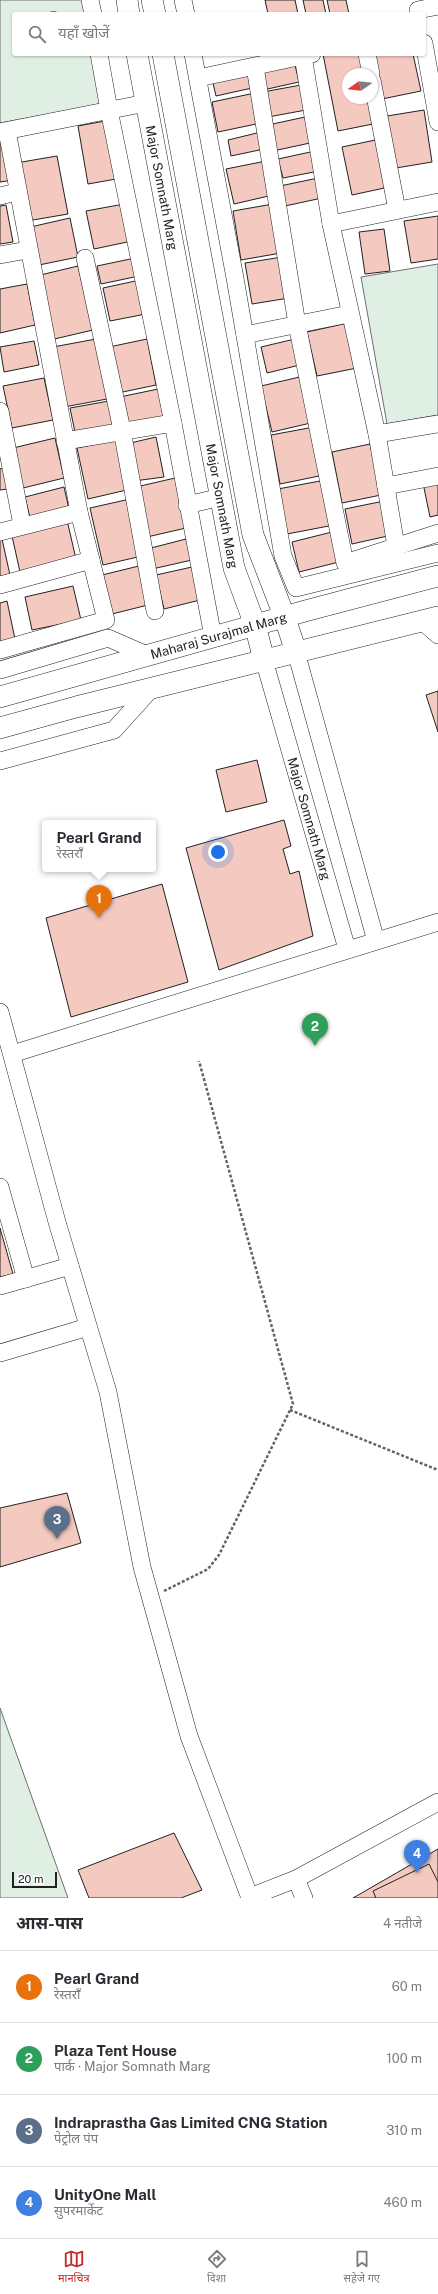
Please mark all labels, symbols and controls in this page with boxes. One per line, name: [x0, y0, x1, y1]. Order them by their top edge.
search box: [12, 12, 426, 56]
icon: search: [26, 23, 48, 45]
text: यहाँ खोजें: [58, 24, 109, 41]
north arrow: [342, 68, 378, 104]
street label: Major Somnath Marg: [143, 124, 181, 251]
street label: Major Somnath Marg: [203, 442, 241, 570]
street label: Maharaj Surajmal Marg: [149, 609, 288, 662]
street label: Major Somnath Marg: [285, 756, 334, 882]
popup: [42, 820, 156, 872]
text: Pearl Grand: [56, 829, 142, 846]
your location: [208, 842, 228, 862]
text: रेस्तराँ: [56, 846, 83, 861]
pin: 1: [86, 885, 112, 918]
pin: 2: [302, 1013, 328, 1046]
pin: 3: [44, 1506, 70, 1539]
pin: 4: [404, 1840, 430, 1873]
scale bar: [12, 1870, 57, 1889]
text: 20 m: [18, 1873, 43, 1885]
text: आस-पास: [16, 1913, 83, 1933]
text: 4 नतीजे: [383, 1916, 422, 1931]
text: Pearl Grand: [54, 1970, 139, 1987]
text: 1: [26, 1979, 32, 1994]
text: 60 m: [392, 1979, 422, 1994]
text: रेस्तराँ: [54, 1987, 80, 2002]
text: Plaza Tent House: [54, 2042, 177, 2059]
text: 2: [25, 2051, 33, 2066]
text: 100 m: [386, 2051, 422, 2066]
text: पार्क · Major Somnath Marg: [54, 2059, 211, 2074]
text: Indraprastha Gas Limited CNG Station: [54, 2114, 328, 2131]
text: 3: [25, 2123, 33, 2138]
text: 310 m: [386, 2123, 422, 2138]
text: पेट्रोल पंप: [54, 2131, 98, 2146]
text: UnityOne Mall: [54, 2186, 156, 2203]
text: 4: [25, 2195, 33, 2210]
text: 460 m: [383, 2195, 422, 2210]
text: सुपरमार्केट: [54, 2203, 103, 2218]
tab: मानचित्र: [58, 2248, 89, 2286]
tab: दिशा: [206, 2248, 228, 2286]
tab: सहेजे गए: [344, 2248, 380, 2286]

